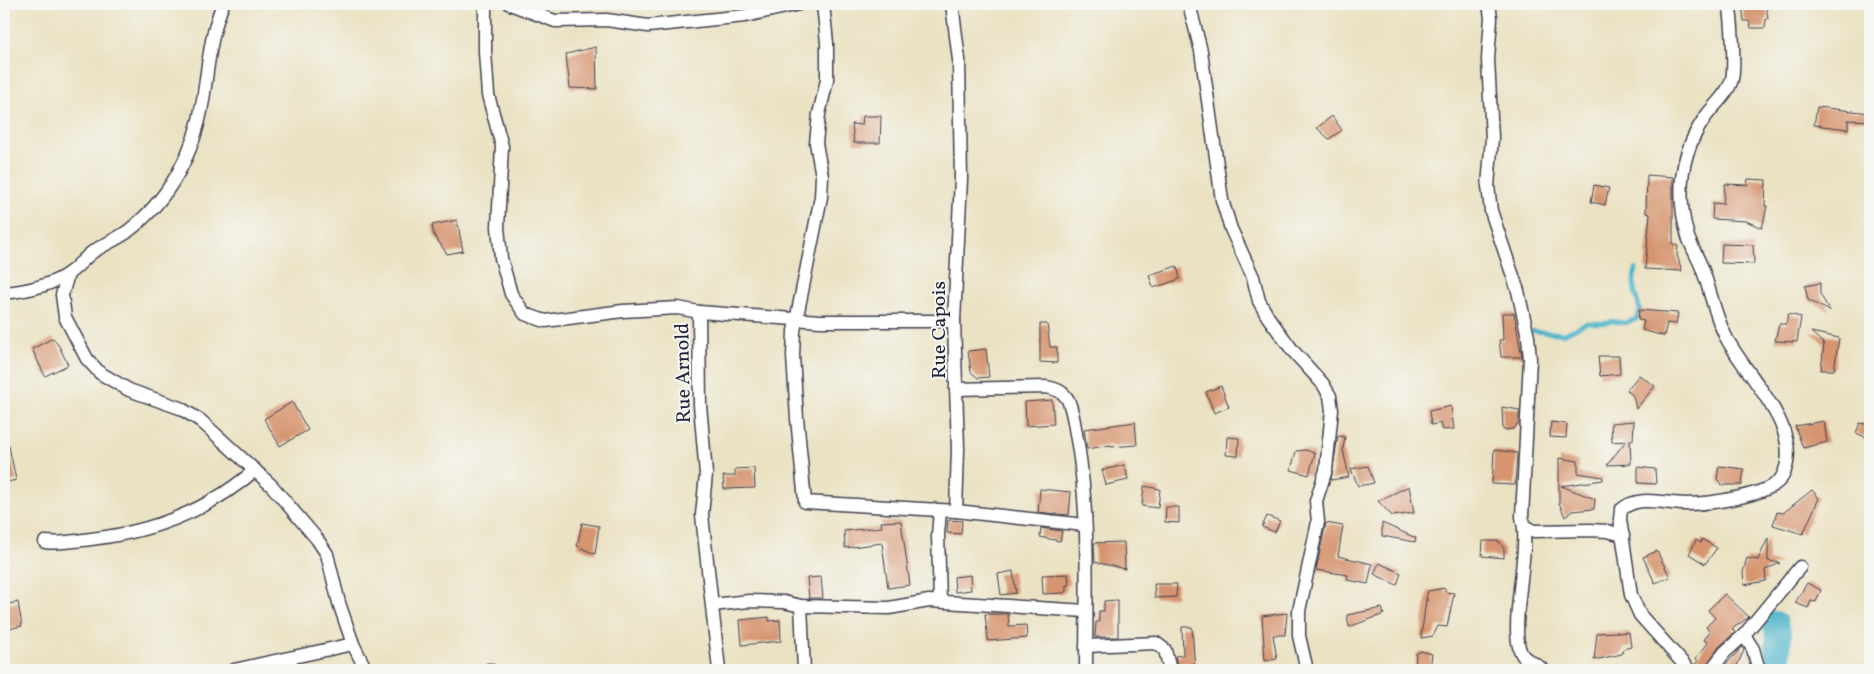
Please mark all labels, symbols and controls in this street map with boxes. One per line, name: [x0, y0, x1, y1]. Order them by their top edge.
street label: Rue Capois: [926, 281, 954, 379]
street label: Rue Arnold: [669, 322, 699, 423]

